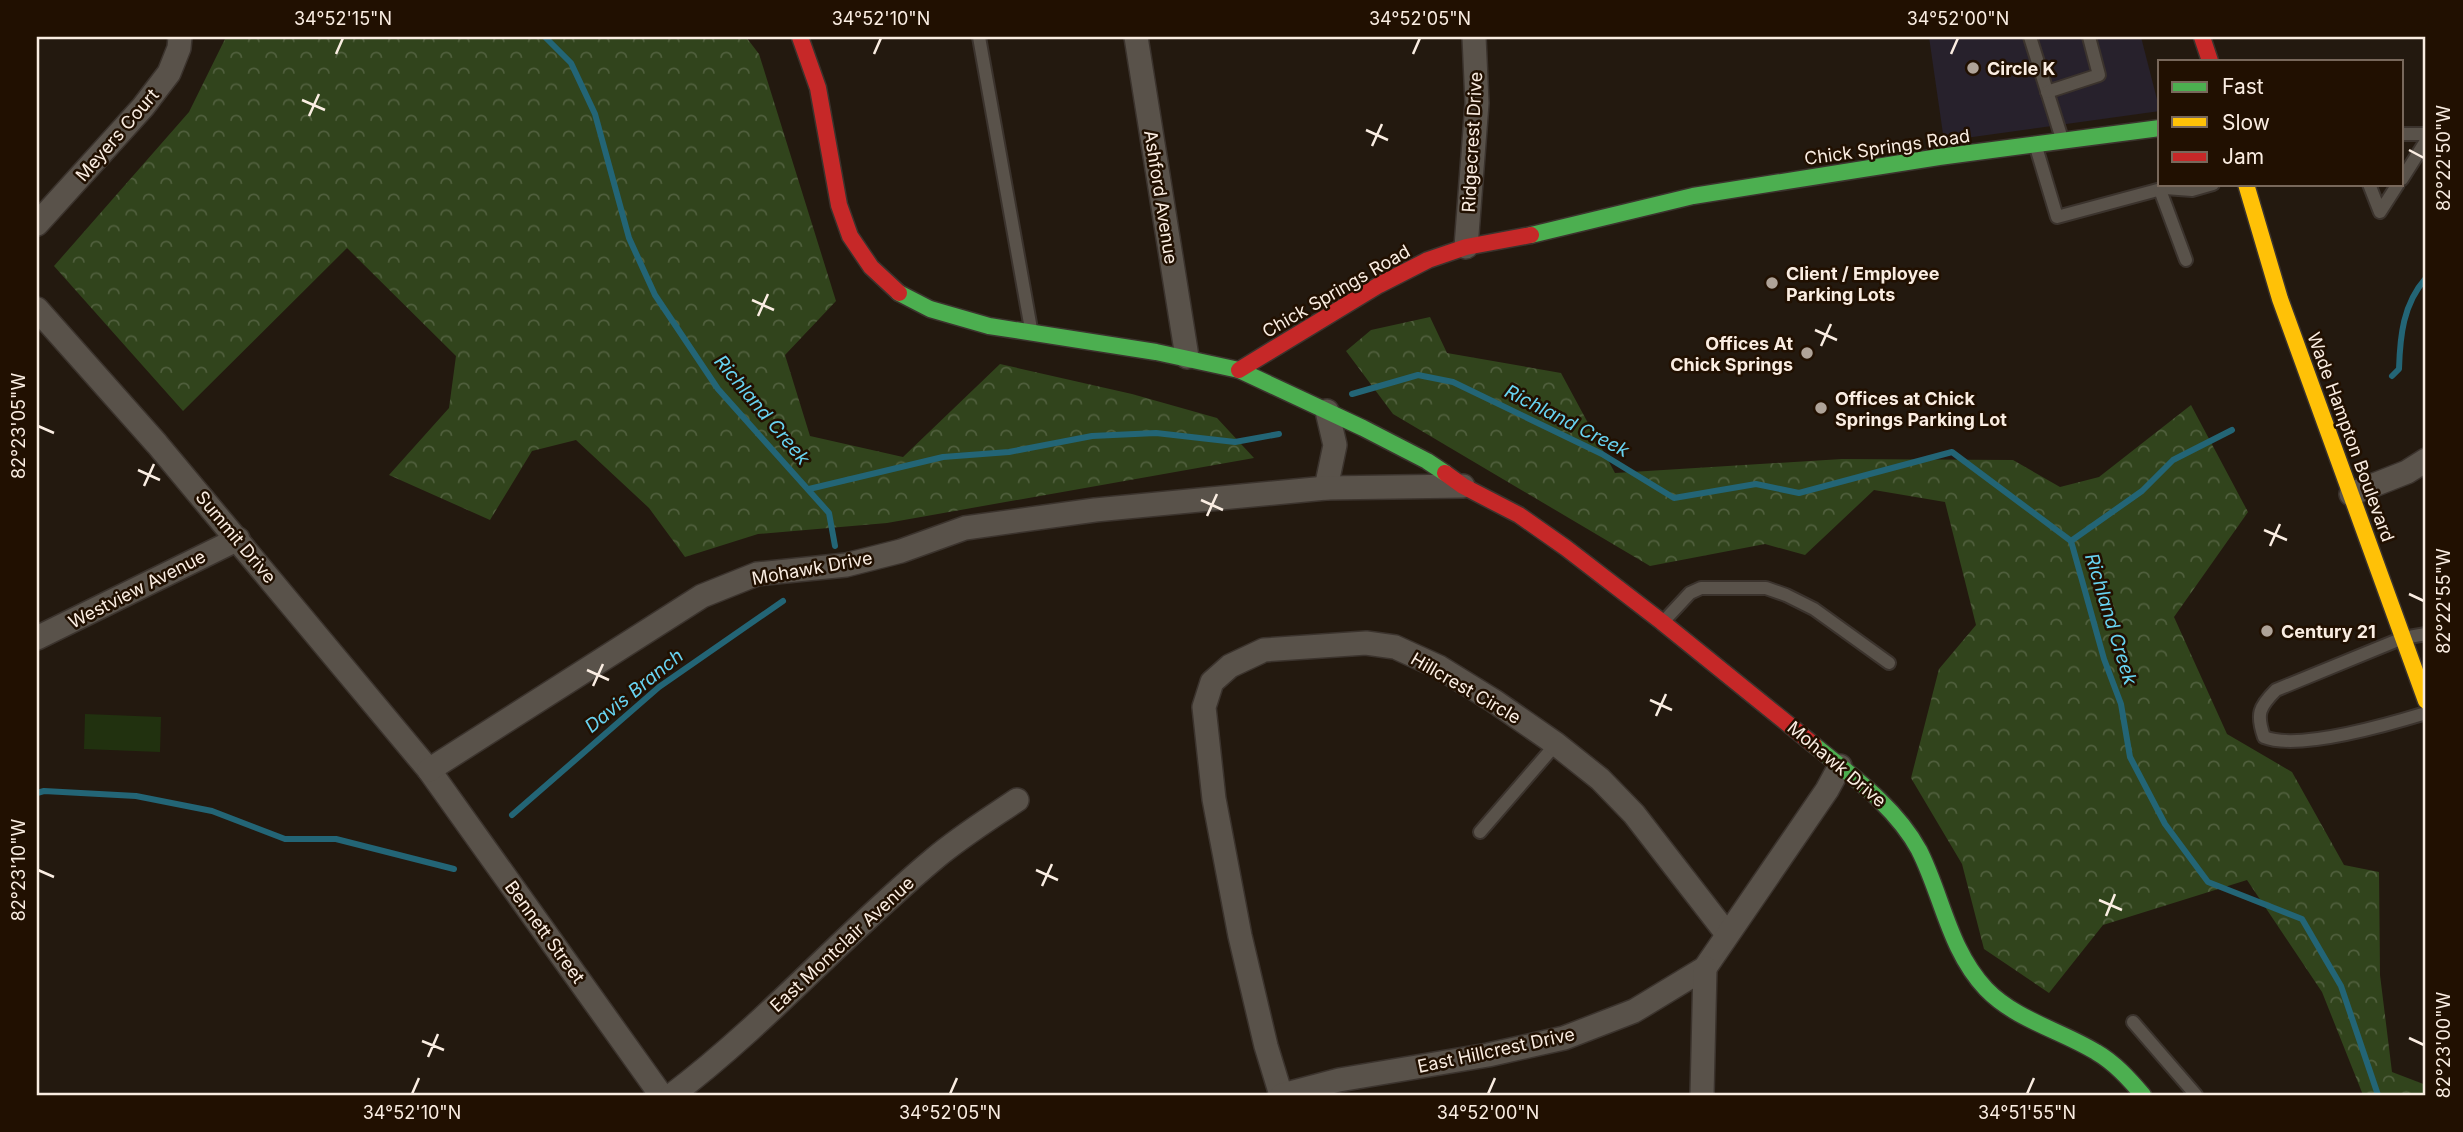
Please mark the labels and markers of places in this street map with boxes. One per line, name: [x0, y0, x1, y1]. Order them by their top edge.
place label: Circle K: [1987, 58, 2056, 79]
marker: Circle K: [1965, 60, 1981, 76]
place label: Client / Employee Parking Lots: [1786, 263, 1940, 305]
marker: Client / Employee Parking Lots: [1764, 275, 1780, 291]
place label: Offices At Chick Springs: [1670, 333, 1793, 375]
marker: Offices At Chick Springs: [1799, 345, 1815, 361]
place label: Offices at Chick Springs Parking Lot: [1835, 388, 2007, 430]
marker: Offices at Chick Springs Parking Lot: [1813, 400, 1829, 416]
place label: Century 21: [2281, 621, 2376, 642]
marker: Century 21: [2259, 623, 2275, 639]

